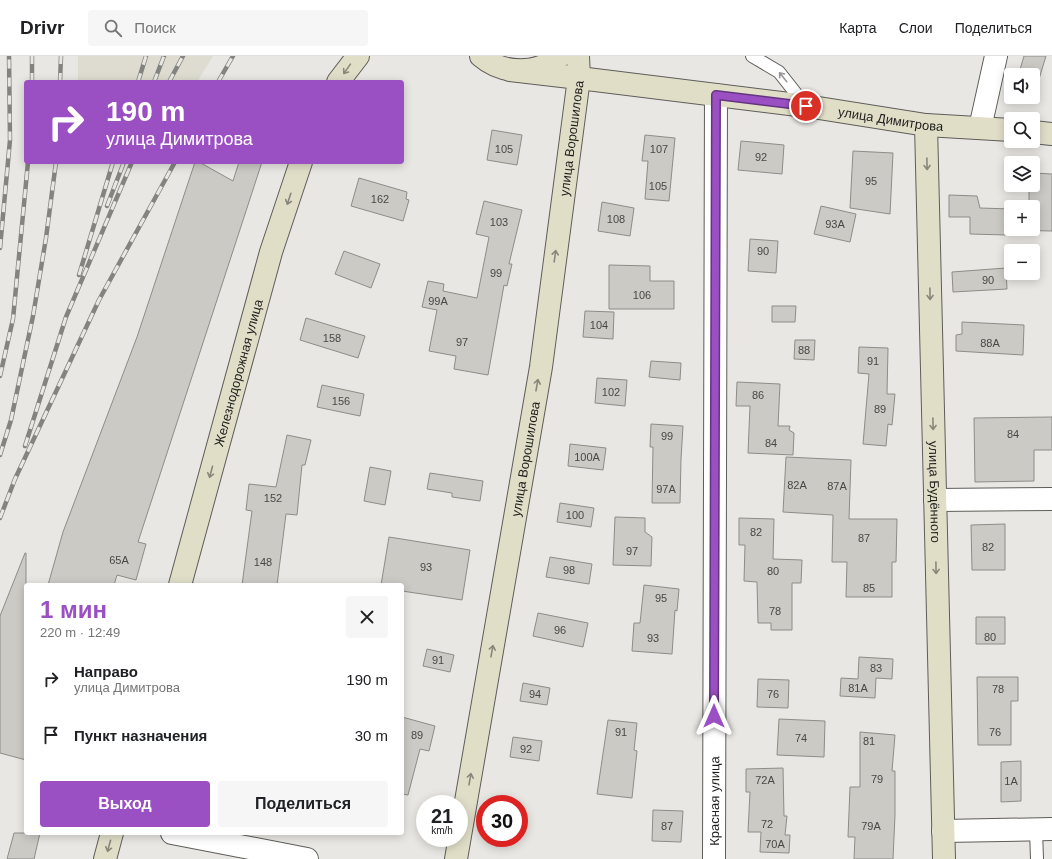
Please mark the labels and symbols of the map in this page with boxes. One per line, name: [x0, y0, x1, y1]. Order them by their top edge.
one-way arrow: [343, 63, 351, 74]
one-way arrow: [778, 71, 787, 82]
street label: улица Ворошилова: [556, 79, 586, 197]
pin: [789, 89, 823, 123]
street label: улица Димитрова: [837, 104, 945, 134]
house number: 105: [495, 143, 513, 155]
house number: 107: [650, 143, 668, 155]
house number: 92: [755, 151, 767, 163]
one-way arrow: [923, 157, 930, 170]
house number: 95: [865, 175, 877, 187]
house number: 105: [649, 180, 667, 192]
one-way arrow: [284, 193, 292, 205]
house number: 162: [371, 193, 389, 205]
house number: 108: [607, 213, 625, 225]
house number: 103: [490, 216, 508, 228]
house number: 93А: [825, 218, 845, 230]
house number: 90: [757, 245, 769, 257]
one-way arrow: [551, 250, 559, 263]
house number: 99: [490, 267, 502, 279]
house number: 90: [982, 274, 994, 286]
one-way arrow: [926, 287, 933, 300]
house number: 106: [633, 289, 651, 301]
house number: 99А: [428, 295, 448, 307]
street label: Железнодорожная улица: [211, 297, 265, 448]
house number: 104: [590, 319, 608, 331]
house number: 158: [323, 332, 341, 344]
house number: 97: [456, 336, 468, 348]
house number: 88А: [980, 337, 1000, 349]
house number: 88: [798, 344, 810, 356]
house number: 91: [867, 355, 879, 367]
one-way arrow: [534, 379, 542, 392]
house number: 102: [602, 386, 620, 398]
house number: 86: [752, 389, 764, 401]
house number: 156: [332, 395, 350, 407]
street label: улица Ворошилова: [508, 400, 543, 518]
house number: 89: [874, 403, 886, 415]
one-way arrow: [929, 417, 937, 430]
house number: 84: [1007, 428, 1019, 440]
house number: 99: [661, 430, 673, 442]
house number: 84: [765, 437, 777, 449]
street label: улица Будённого: [926, 441, 944, 543]
house number: 100А: [574, 451, 601, 463]
one-way arrow: [207, 465, 214, 478]
house number: 82А: [787, 479, 807, 491]
house number: 87А: [827, 480, 847, 492]
house number: 97А: [656, 483, 676, 495]
house number: 152: [264, 492, 282, 504]
house number: 100: [566, 509, 584, 521]
house number: 82: [750, 526, 762, 538]
house number: 87: [858, 532, 870, 544]
house number: 82: [982, 541, 994, 553]
house number: 97: [626, 545, 638, 557]
house number: 65А: [109, 554, 129, 566]
house number: 148: [254, 556, 272, 568]
house number: 93: [420, 561, 432, 573]
one-way arrow: [932, 561, 940, 574]
house number: 98: [563, 564, 575, 576]
house number: 80: [767, 565, 779, 577]
house number: 85: [863, 582, 875, 594]
house number: 95: [655, 592, 667, 604]
house number: 78: [769, 605, 781, 617]
house number: 96: [554, 624, 566, 636]
house number: 80: [984, 631, 996, 643]
house number: 93: [647, 632, 659, 644]
one-way arrow: [488, 645, 496, 658]
house number: 91: [432, 654, 444, 666]
house number: 83: [870, 662, 882, 674]
house number: 81А: [848, 682, 868, 694]
house number: 78: [992, 683, 1004, 695]
house number: 94: [529, 688, 541, 700]
house number: 76: [767, 688, 779, 700]
position arrow: [693, 695, 735, 737]
house number: 91: [615, 726, 627, 738]
house number: 76: [989, 726, 1001, 738]
house number: 89: [411, 729, 423, 741]
house number: 74: [795, 732, 807, 744]
house number: 81: [863, 735, 875, 747]
house number: 92: [520, 743, 532, 755]
street label: Красная улица: [707, 756, 722, 846]
one-way arrow: [466, 773, 474, 786]
house number: 79: [871, 773, 883, 785]
house number: 72А: [755, 774, 775, 786]
house number: 1А: [1004, 775, 1018, 787]
speed limit sign: 30: [476, 795, 528, 847]
house number: 72: [761, 818, 773, 830]
house number: 87: [661, 820, 673, 832]
house number: 79А: [861, 820, 881, 832]
house number: 70А: [765, 838, 785, 850]
one-way arrow: [105, 839, 112, 852]

